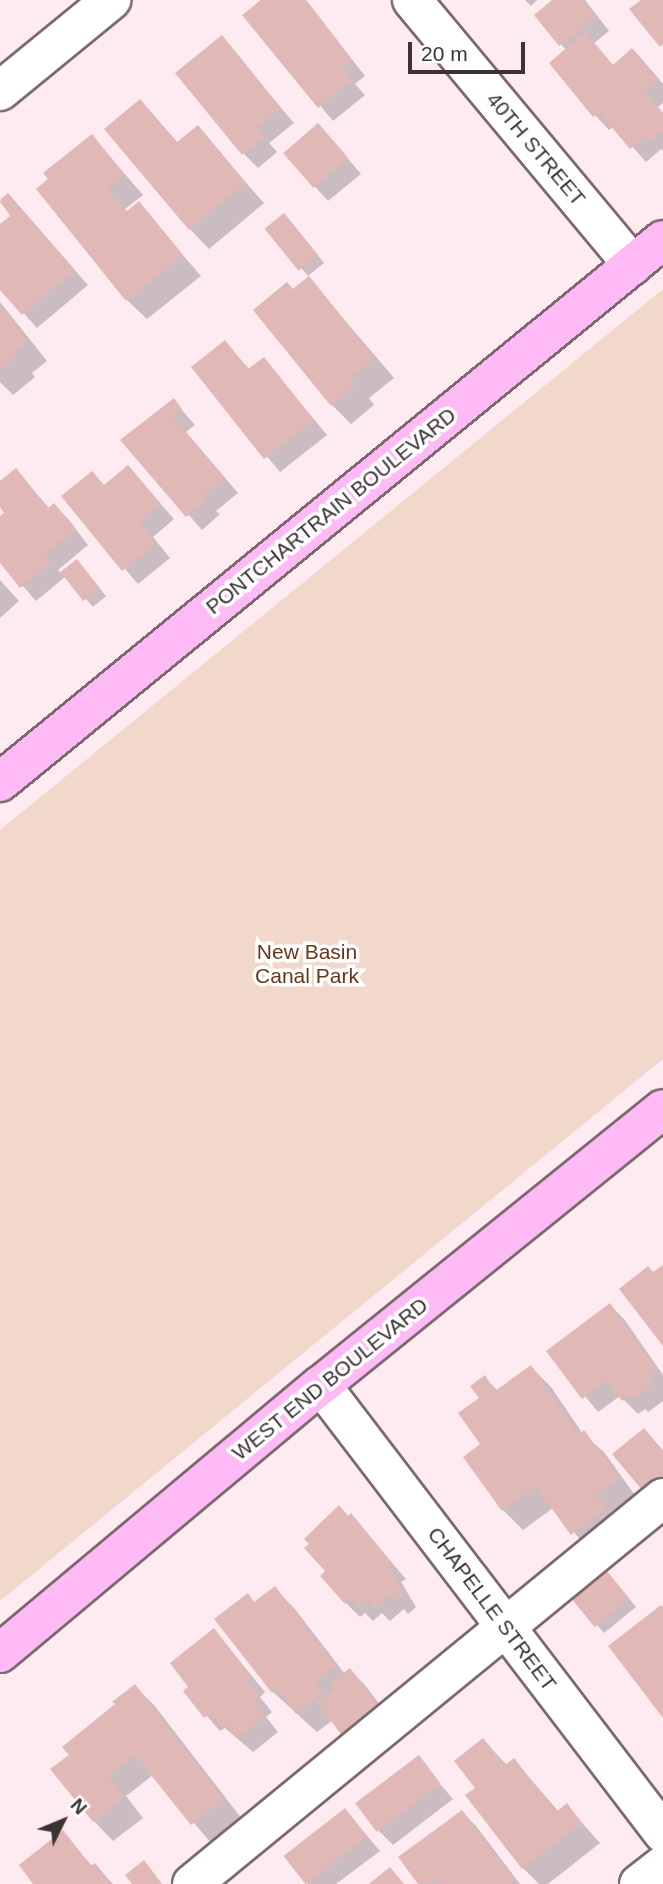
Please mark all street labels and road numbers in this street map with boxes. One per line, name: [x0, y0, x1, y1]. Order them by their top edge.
street label: 40TH STREET: [481, 87, 591, 211]
street label: PONTCHARTRAIN BOULEVARD: [201, 402, 461, 620]
street label: WEST END BOULEVARD: [227, 1292, 433, 1466]
street label: CHAPELLE STREET: [422, 1522, 562, 1696]

